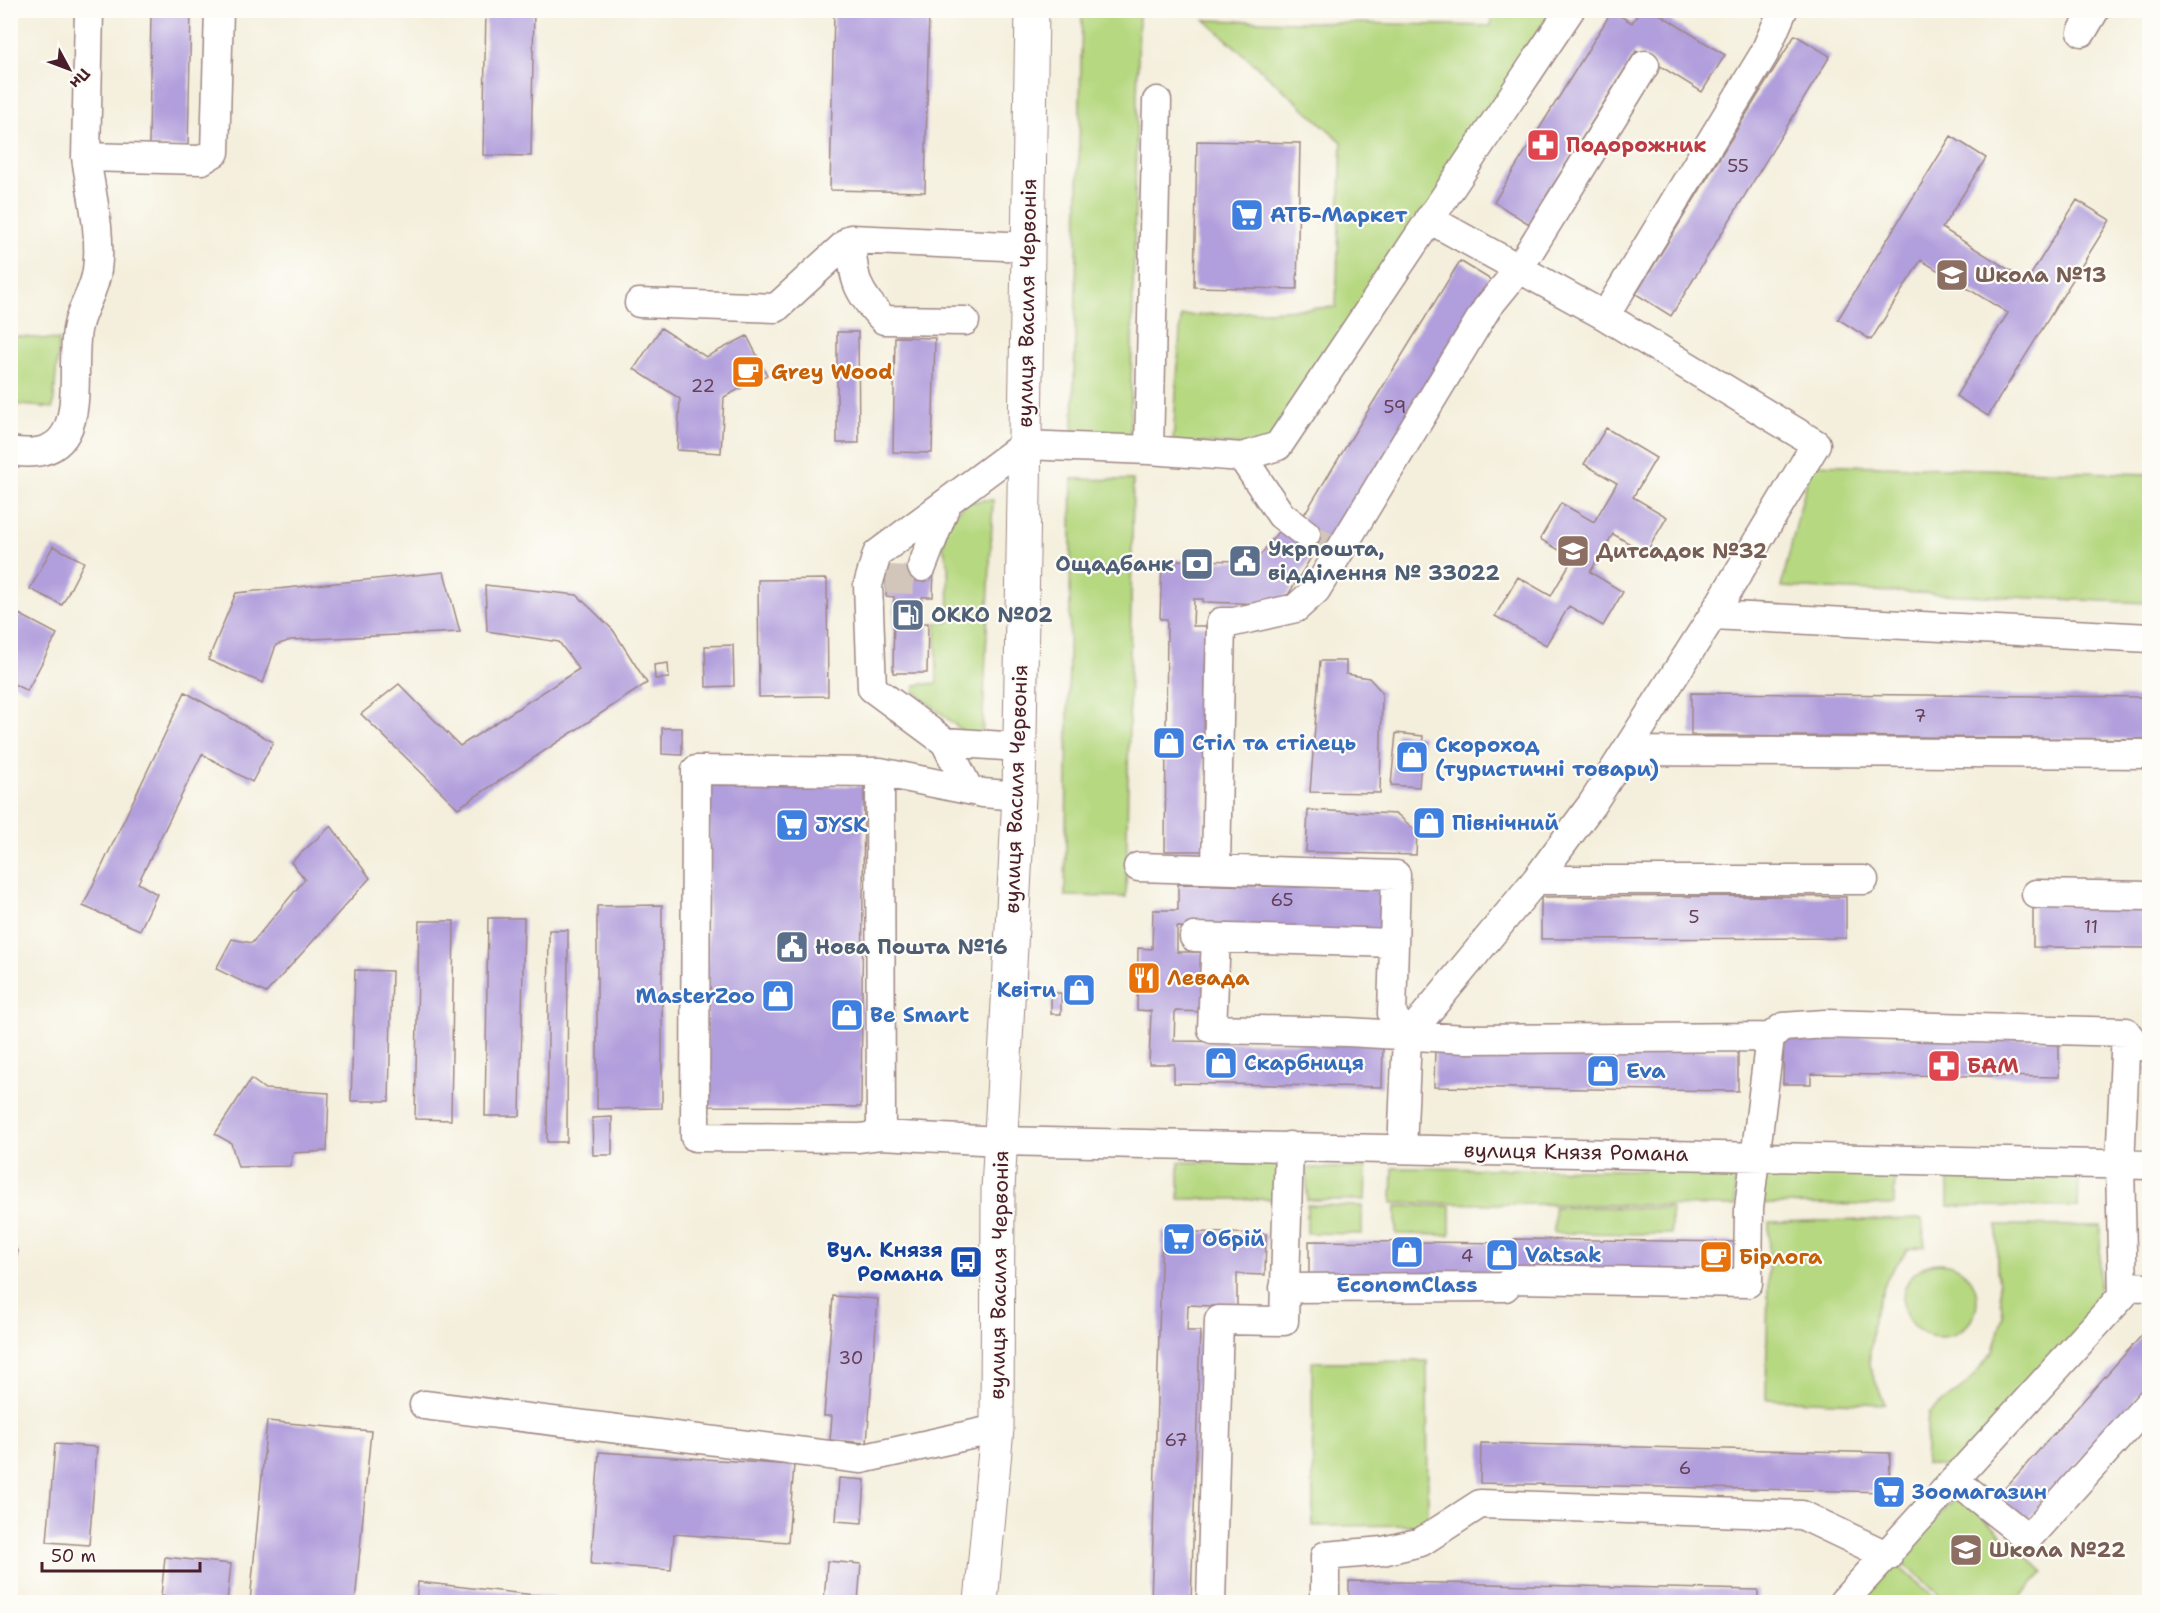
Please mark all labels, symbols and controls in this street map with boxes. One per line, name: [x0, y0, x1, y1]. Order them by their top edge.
north arrow: [39, 39, 99, 99]
text: Пн: [65, 64, 95, 93]
pharmacy icon: Подорожник: [1525, 127, 1561, 163]
place label: Подорожник: [1566, 131, 1706, 159]
house number: 55: [1727, 154, 1749, 178]
street label: вулиця Василя Червонія: [1011, 178, 1043, 428]
supermarket icon: АТБ-Маркет: [1229, 197, 1265, 233]
place label: АТБ-Маркет: [1270, 201, 1408, 229]
school or university icon: Школа №13: [1934, 257, 1970, 293]
place label: Школа №13: [1975, 261, 2106, 289]
cafe icon: Grey Wood: [730, 354, 766, 390]
place label: Grey Wood: [771, 358, 893, 386]
house number: 22: [691, 374, 715, 398]
house number: 59: [1384, 395, 1406, 419]
school or university icon: Дитсадок №32: [1555, 533, 1591, 569]
place label: Укрпошта, відділення № 33022: [1268, 535, 1500, 587]
place label: Дитсадок №32: [1596, 537, 1768, 565]
public building icon: Укрпошта, відділення № 33022: [1227, 543, 1263, 579]
bank icon: Ощадбанк: [1179, 546, 1215, 582]
place label: Ощадбанк: [1055, 550, 1174, 578]
fuel station icon: ОККО №02: [890, 597, 926, 633]
place label: ОККО №02: [931, 601, 1053, 629]
street label: вулиця Василя Червонія: [998, 664, 1034, 914]
house number: 7: [1914, 704, 1926, 728]
shop icon: Стіл та стілець: [1151, 725, 1187, 761]
place label: Стіл та стілець: [1192, 729, 1356, 757]
place label: Скороход (туристичні товари): [1435, 731, 1659, 783]
shop icon: Скороход (туристичні товари): [1394, 739, 1430, 775]
shop icon: Північний: [1411, 805, 1447, 841]
supermarket icon: JYSK: [774, 807, 810, 843]
place label: Північний: [1452, 809, 1559, 837]
place label: JYSK: [815, 811, 868, 839]
house number: 65: [1271, 888, 1293, 912]
house number: 5: [1688, 905, 1700, 929]
house number: 11: [2084, 915, 2098, 939]
public building icon: Нова Пошта №16: [774, 929, 810, 965]
place label: Нова Пошта №16: [815, 933, 1008, 961]
restaurant icon: Левада: [1126, 960, 1162, 996]
place label: Левада: [1167, 964, 1250, 992]
shop icon: Квiти: [1061, 972, 1097, 1008]
place label: Квiти: [997, 976, 1056, 1004]
shop icon: MasterZoo: [760, 978, 796, 1014]
place label: MasterZoo: [636, 982, 755, 1010]
shop icon: Be Smart: [829, 997, 865, 1033]
place label: Be Smart: [870, 1001, 969, 1029]
shop icon: Скарбниця: [1203, 1045, 1239, 1081]
pharmacy icon: БАМ: [1926, 1048, 1962, 1084]
place label: Скарбниця: [1244, 1049, 1364, 1077]
place label: БАМ: [1967, 1052, 2019, 1080]
shop icon: Eva: [1585, 1053, 1621, 1089]
place label: Eva: [1626, 1057, 1666, 1085]
street label: вулиця Князя Романа: [1463, 1136, 1689, 1168]
street label: вулиця Василя Червонія: [983, 1150, 1015, 1400]
supermarket icon: Обрій: [1161, 1221, 1197, 1257]
place label: Обрій: [1202, 1225, 1265, 1253]
shop icon: EconomClass: [1389, 1234, 1425, 1270]
place label: Вул. Князя Романа: [827, 1236, 944, 1288]
shop icon: Vatsak: [1484, 1237, 1520, 1273]
cafe icon: Бірлога: [1698, 1239, 1734, 1275]
place label: Vatsak: [1525, 1241, 1602, 1269]
place label: Бірлога: [1739, 1243, 1823, 1271]
bus stop icon: Вул. Князя Романа: [948, 1244, 984, 1280]
house number: 4: [1461, 1244, 1473, 1268]
place label: EconomClass: [1336, 1271, 1478, 1299]
house number: 30: [839, 1346, 863, 1370]
house number: 67: [1164, 1428, 1188, 1452]
house number: 6: [1679, 1456, 1691, 1480]
supermarket icon: Зоомагазин: [1871, 1474, 1907, 1510]
place label: Зоомагазин: [1912, 1478, 2047, 1506]
school or university icon: Школа №22: [1948, 1532, 1984, 1568]
scale bar: [42, 1535, 200, 1573]
place label: Школа №22: [1989, 1536, 2126, 1564]
text: 50 m: [51, 1544, 96, 1568]

